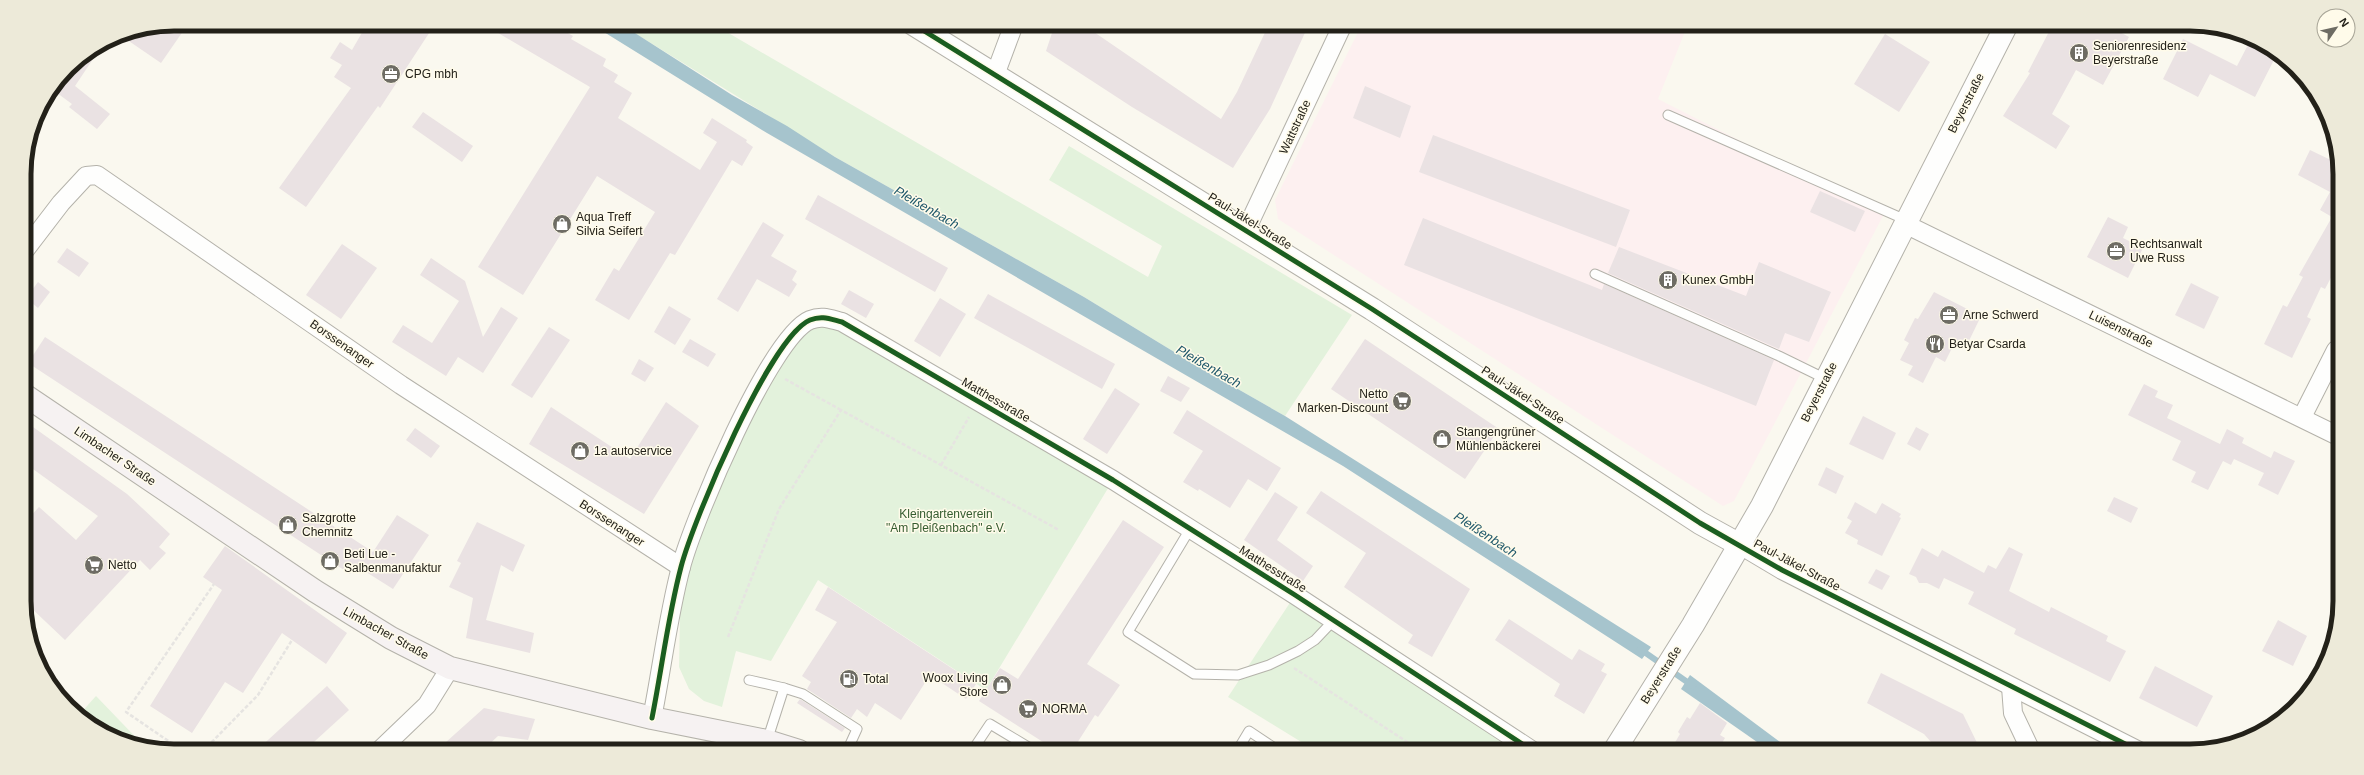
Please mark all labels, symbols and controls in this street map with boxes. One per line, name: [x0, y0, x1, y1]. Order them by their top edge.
north arrow: [2316, 8, 2356, 48]
text: N: [2337, 16, 2352, 29]
place label: Seniorenresidenz Beyerstraße: [2093, 39, 2186, 67]
building icon: Seniorenresidenz Beyerstraße: [2068, 42, 2090, 64]
office icon: CPG mbh: [380, 63, 402, 85]
place label: CPG mbh: [405, 67, 458, 81]
street label: Beyerstraße: [1945, 70, 1987, 135]
street label: Wattstraße: [1276, 97, 1314, 156]
water label: Pleißenbach: [892, 183, 962, 232]
street label: Paul-Jäkel-Straße: [1206, 190, 1295, 253]
place label: Aqua Treff Silvia Seifert: [576, 210, 643, 238]
shop icon: Aqua Treff Silvia Seifert: [551, 213, 573, 235]
place label: Rechtsanwalt Uwe Russ: [2130, 237, 2203, 265]
office icon: Rechtsanwalt Uwe Russ: [2105, 240, 2127, 262]
building icon: Kunex GmbH: [1657, 269, 1679, 291]
place label: Kunex GmbH: [1682, 273, 1754, 287]
office icon: Arne Schwerd: [1938, 304, 1960, 326]
place label: Arne Schwerd: [1963, 308, 2038, 322]
street label: Luisenstraße: [2087, 308, 2156, 351]
street label: Borssenanger: [307, 317, 377, 371]
restaurant icon: Betyar Csarda: [1924, 333, 1946, 355]
place label: Betyar Csarda: [1949, 337, 2026, 351]
water label: Pleißenbach: [1174, 342, 1244, 391]
street label: Beyerstraße: [1798, 359, 1840, 424]
street label: Paul-Jäkel-Straße: [1479, 363, 1567, 427]
street label: Matthesstraße: [959, 375, 1033, 425]
place label: Netto Marken-Discount: [1297, 387, 1389, 415]
supermarket icon: Netto Marken-Discount: [1391, 390, 1413, 412]
street label: Limbacher Straße: [72, 424, 159, 489]
place label: Stangengrüner Mühlenbäckerei: [1456, 425, 1541, 453]
shop icon: Stangengrüner Mühlenbäckerei: [1431, 428, 1453, 450]
shop icon: 1a autoservice: [569, 440, 591, 462]
place label: 1a autoservice: [594, 444, 672, 458]
street label: Borssenanger: [577, 497, 647, 549]
park label: Kleingartenverein "Am Pleißenbach" e.V.: [886, 507, 1006, 535]
water label: Pleißenbach: [1451, 508, 1520, 560]
place label: Salzgrotte Chemnitz: [302, 511, 356, 539]
shop icon: Salzgrotte Chemnitz: [277, 514, 299, 536]
street label: Paul-Jäkel-Straße: [1751, 536, 1843, 594]
street label: Matthesstraße: [1237, 543, 1310, 595]
place label: Beti Lue - Salbenmanufaktur: [344, 547, 441, 575]
shop icon: Beti Lue - Salbenmanufaktur: [319, 550, 341, 572]
supermarket icon: Netto: [83, 554, 105, 576]
place label: Netto: [108, 558, 137, 572]
street label: Limbacher Straße: [341, 604, 431, 662]
street label: Beyerstraße: [1638, 643, 1684, 706]
fuel station icon: Total: [838, 668, 860, 690]
place label: Woox Living Store: [923, 671, 988, 699]
place label: Total: [863, 672, 888, 686]
shop icon: Woox Living Store: [991, 674, 1013, 696]
supermarket icon: NORMA: [1017, 698, 1039, 720]
place label: NORMA: [1042, 702, 1087, 716]

